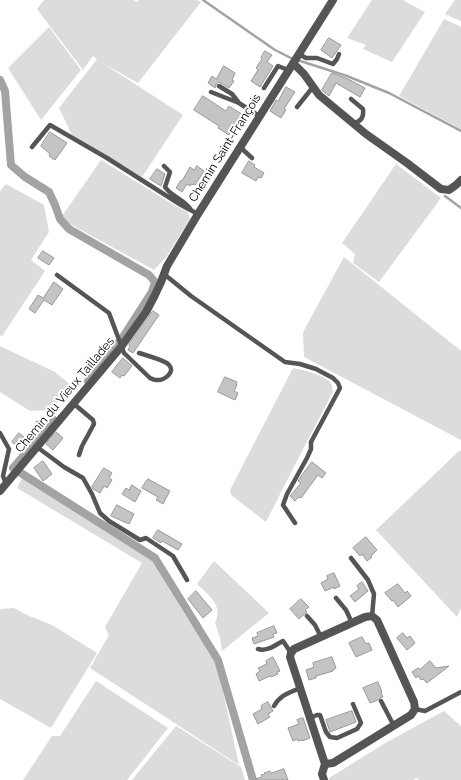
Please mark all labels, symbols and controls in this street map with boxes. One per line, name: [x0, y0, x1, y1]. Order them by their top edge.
street label: Chemin Saint-François: [186, 91, 264, 205]
street label: Chemin du Vieux Taillades: [12, 334, 118, 456]

